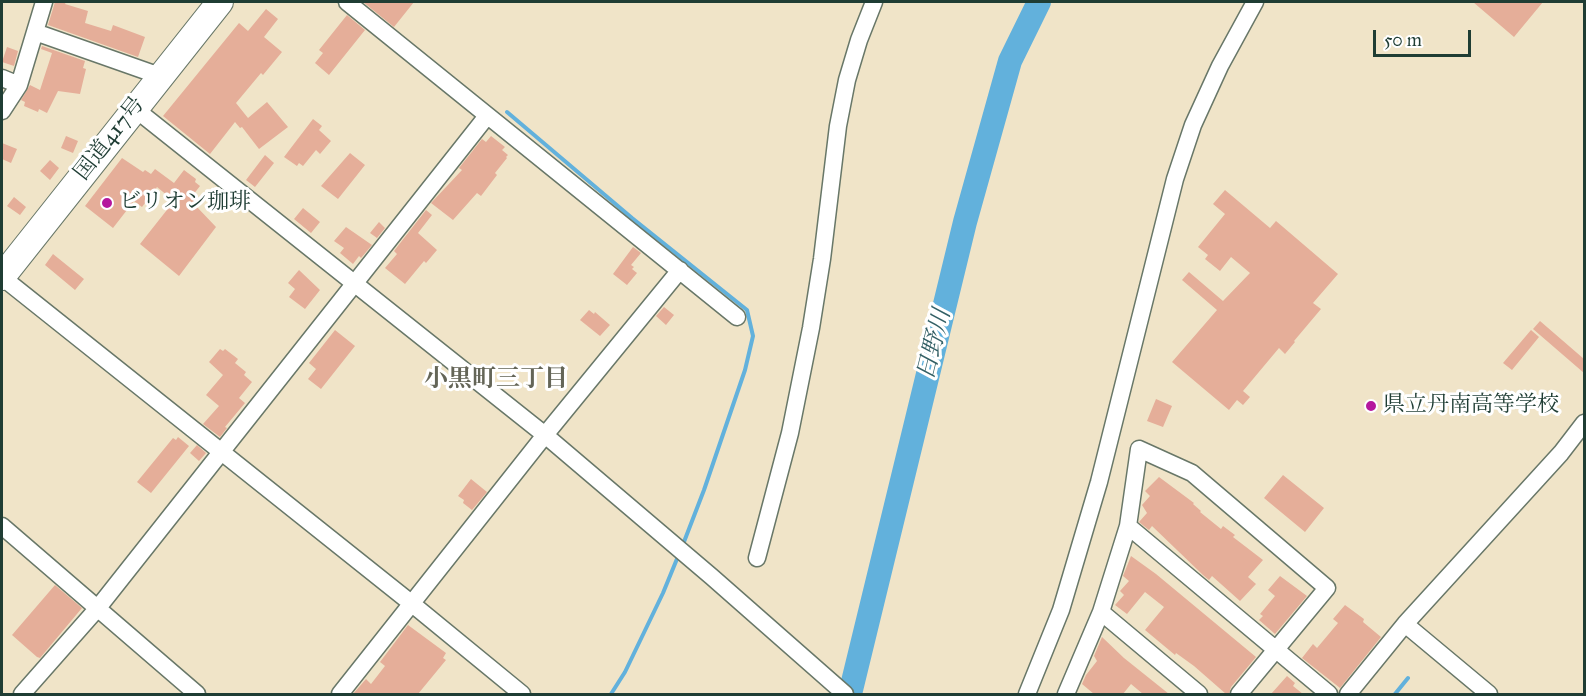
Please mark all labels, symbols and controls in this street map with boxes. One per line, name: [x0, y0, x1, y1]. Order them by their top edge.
scale bar: [1376, 18, 1474, 56]
text: 50 m: [1384, 29, 1422, 51]
street label: 国道417号: [69, 92, 151, 186]
place label: ビリオン珈琲: [119, 190, 251, 216]
marker: ビリオン珈琲: [100, 196, 114, 210]
water label: 日野川: [912, 307, 958, 383]
district label: 小黒町三丁目: [424, 366, 568, 394]
place label: 県立丹南高等学校: [1383, 393, 1559, 419]
marker: 県立丹南高等学校: [1364, 399, 1378, 413]

